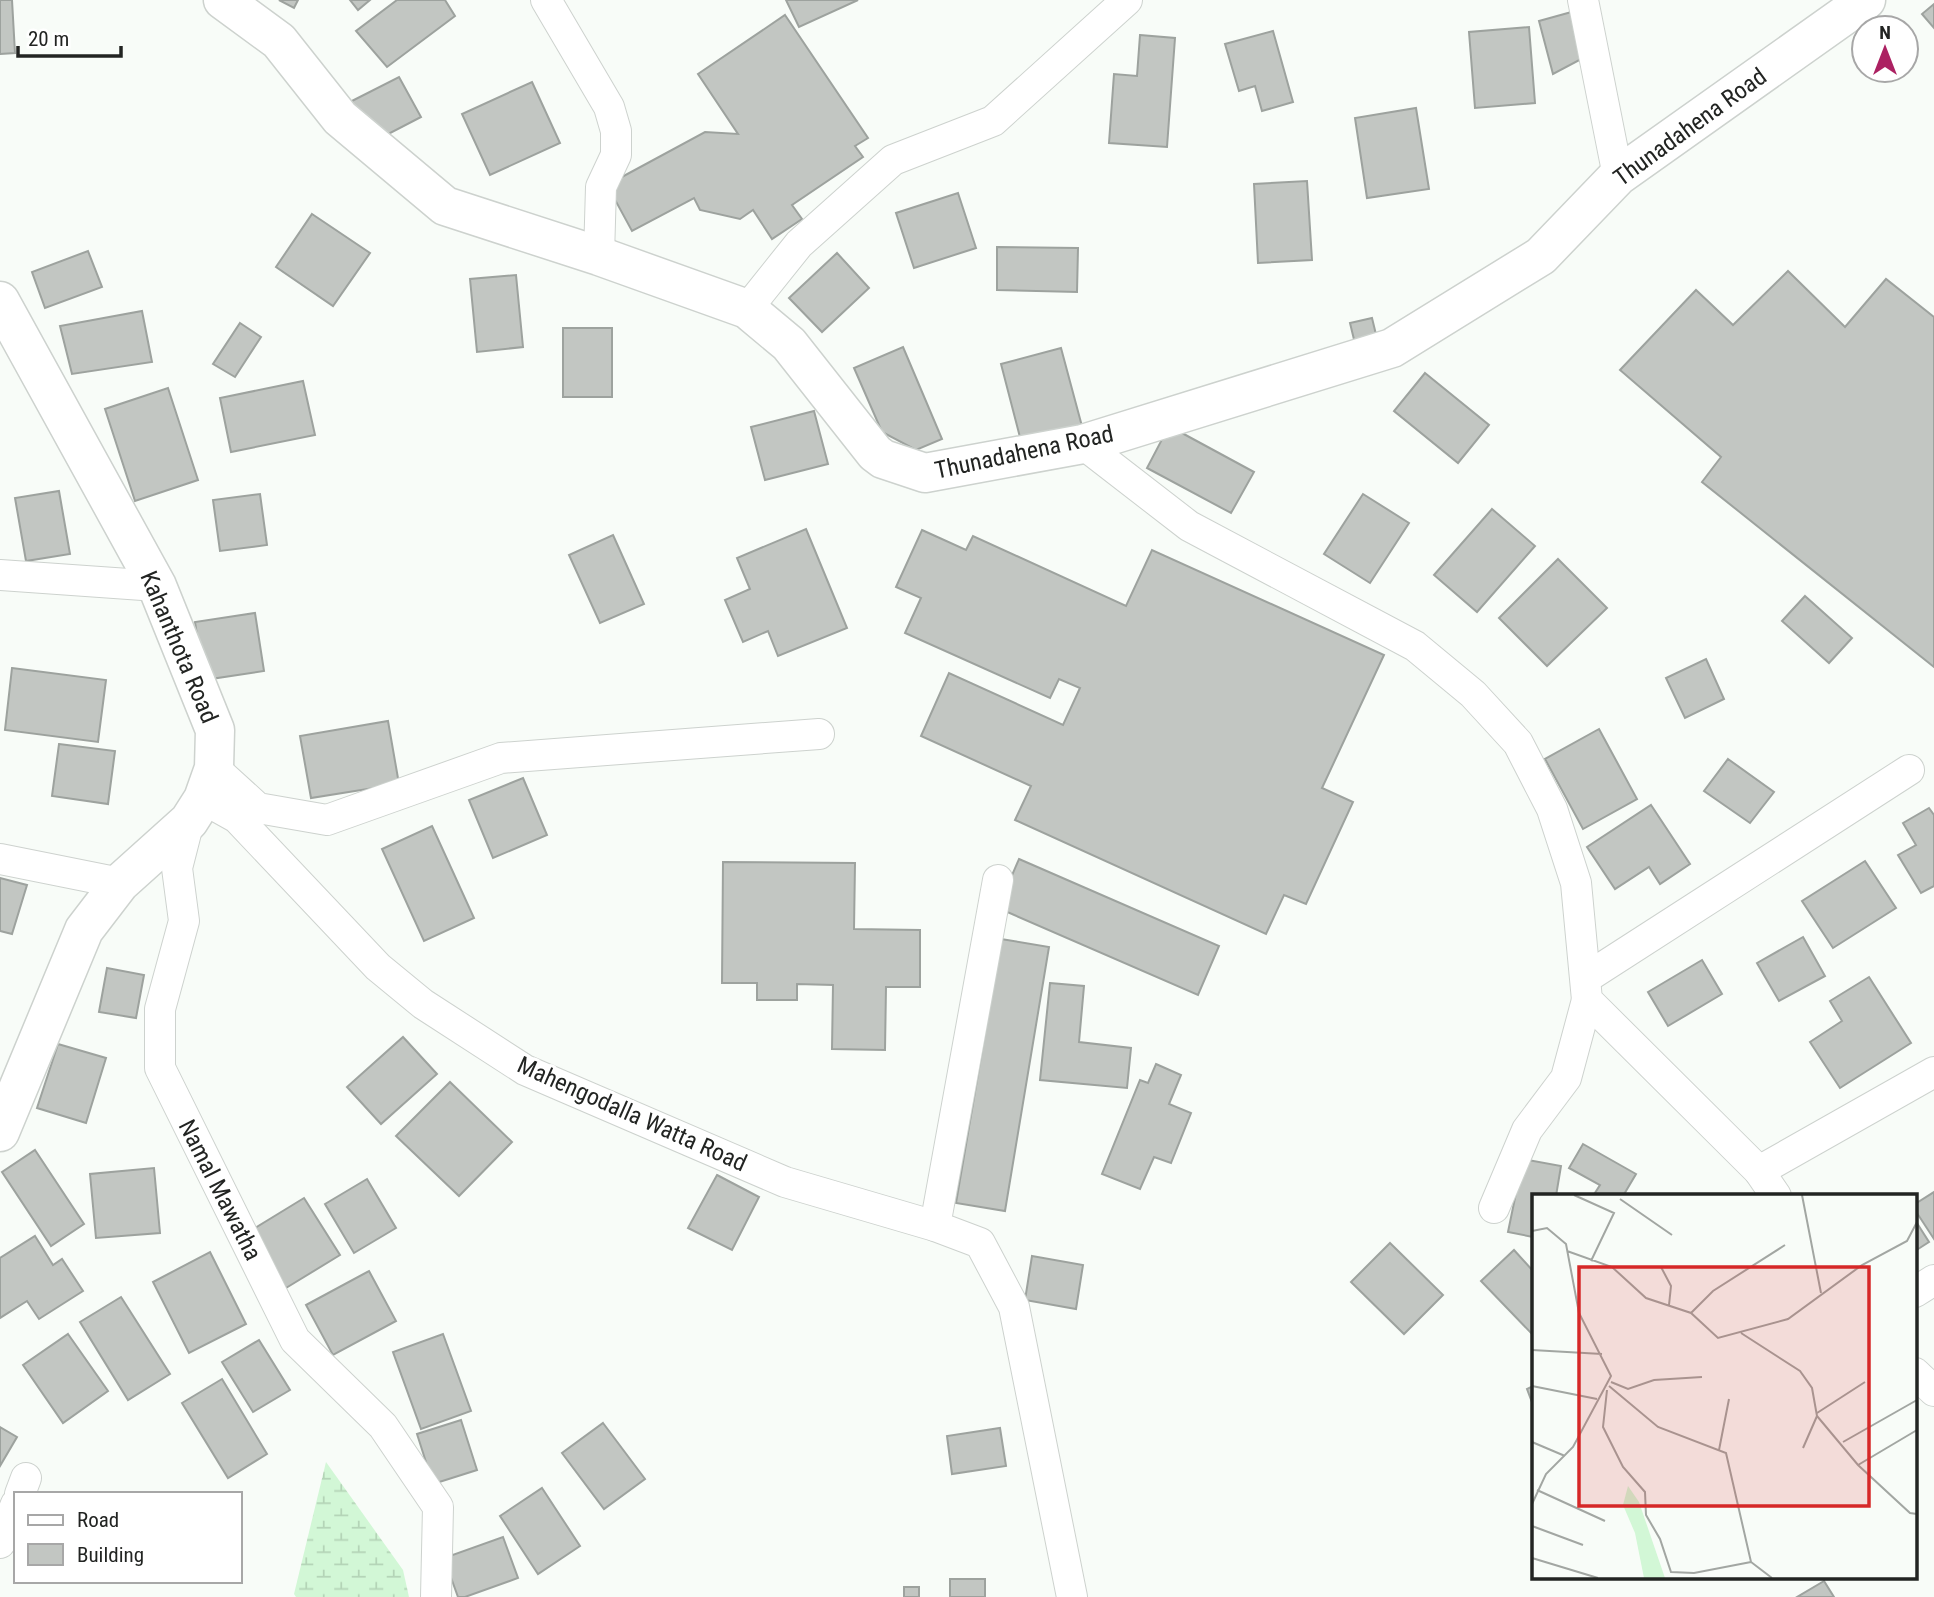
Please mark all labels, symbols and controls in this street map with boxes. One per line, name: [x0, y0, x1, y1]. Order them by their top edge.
scale bar: [18, 14, 121, 58]
north arrow: [1850, 14, 1920, 84]
text: N: [1879, 21, 1891, 44]
text: 20 m: [28, 27, 69, 51]
street label: Thunadahena Road: [1608, 62, 1772, 192]
street label: Thunadahena Road: [932, 419, 1116, 485]
street label: Kahanthota Road: [134, 567, 224, 727]
street label: Mahengodalla Watta Road: [513, 1051, 751, 1177]
street label: Namal Mawatha: [173, 1115, 267, 1265]
inset map: [1532, 1194, 1916, 1580]
legend: [14, 1492, 242, 1583]
text: Road: [77, 1508, 119, 1532]
text: Building: [77, 1543, 144, 1567]

